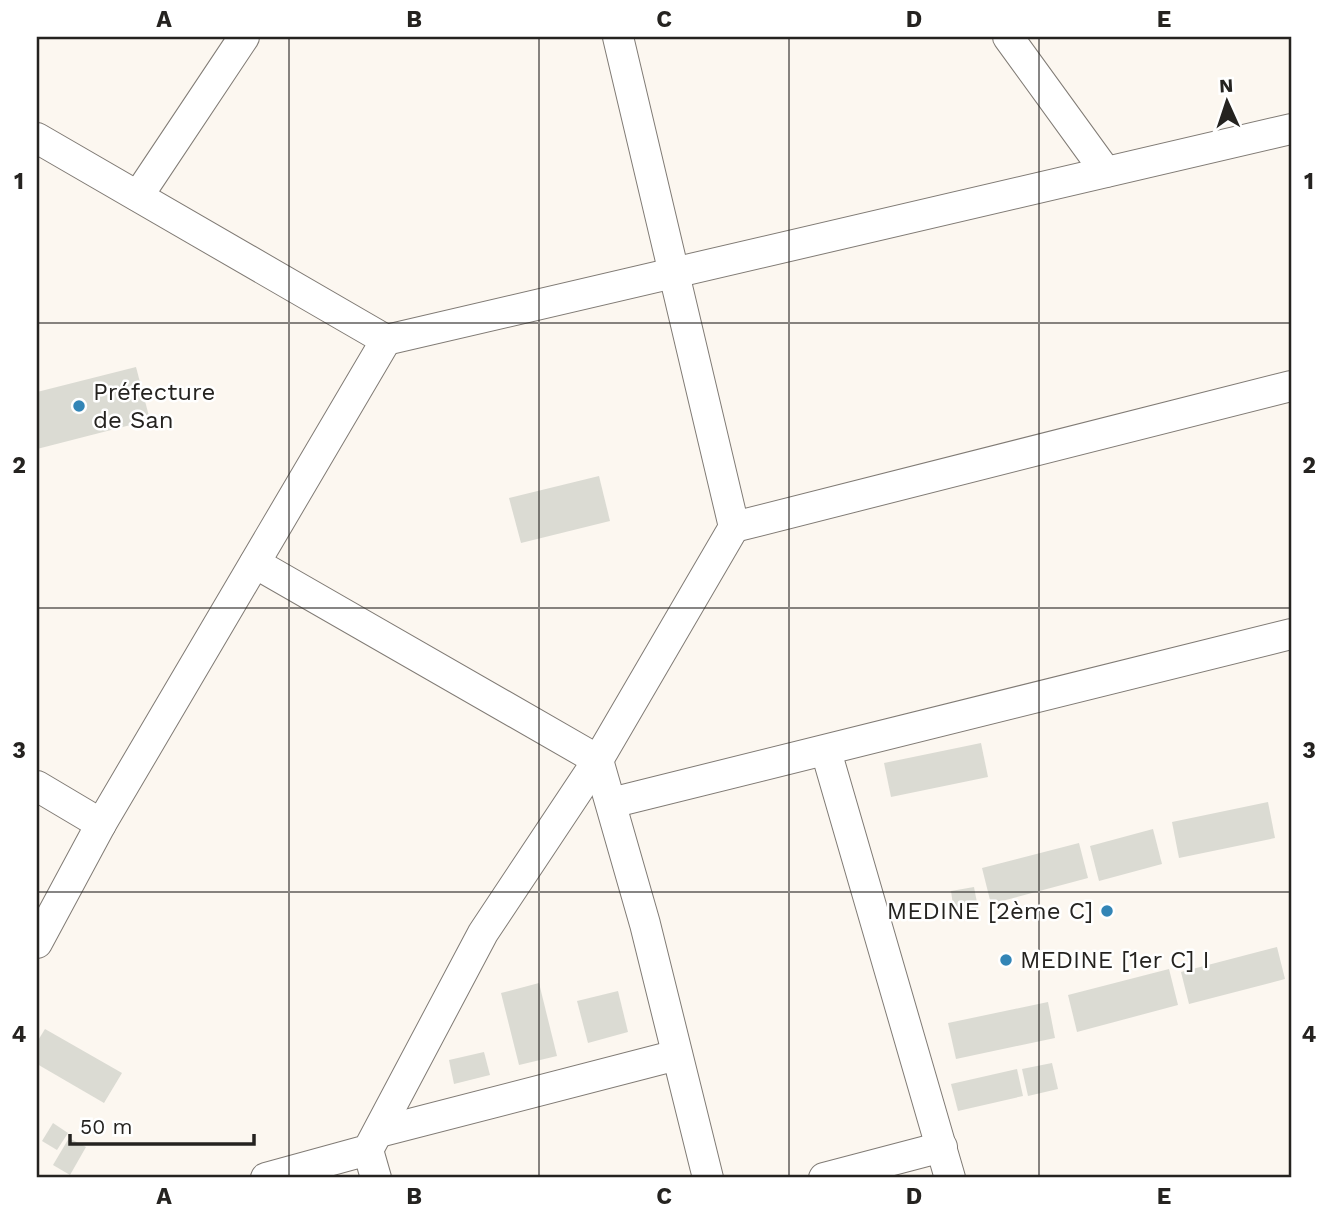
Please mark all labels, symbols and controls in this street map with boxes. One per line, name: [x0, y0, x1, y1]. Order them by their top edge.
text: A: [156, 6, 172, 33]
text: B: [406, 6, 422, 33]
text: C: [656, 6, 672, 33]
text: D: [906, 6, 922, 33]
text: E: [1157, 6, 1171, 33]
north arrow: [1192, 66, 1262, 136]
text: N: [1218, 74, 1234, 97]
text: 1: [14, 168, 24, 195]
text: 1: [1304, 168, 1314, 195]
place label: Préfecture de San: [93, 378, 215, 434]
marker: Préfecture de San: [71, 398, 87, 414]
text: 2: [12, 452, 26, 479]
text: 2: [1302, 452, 1316, 479]
text: 3: [12, 737, 26, 764]
text: 3: [1302, 737, 1316, 764]
place label: MEDINE [2ème C]: [887, 897, 1093, 925]
marker: MEDINE [2ème C]: [1099, 903, 1115, 919]
place label: MEDINE [1er C] I: [1020, 946, 1210, 974]
marker: MEDINE [1er C] I: [998, 952, 1014, 968]
text: 4: [12, 1021, 27, 1048]
text: 4: [1302, 1021, 1317, 1048]
scale bar: [70, 1103, 254, 1147]
text: 50 m: [80, 1114, 132, 1139]
text: A: [156, 1183, 172, 1210]
text: B: [406, 1183, 422, 1210]
text: C: [656, 1183, 672, 1210]
text: D: [906, 1183, 922, 1210]
text: E: [1157, 1183, 1171, 1210]

